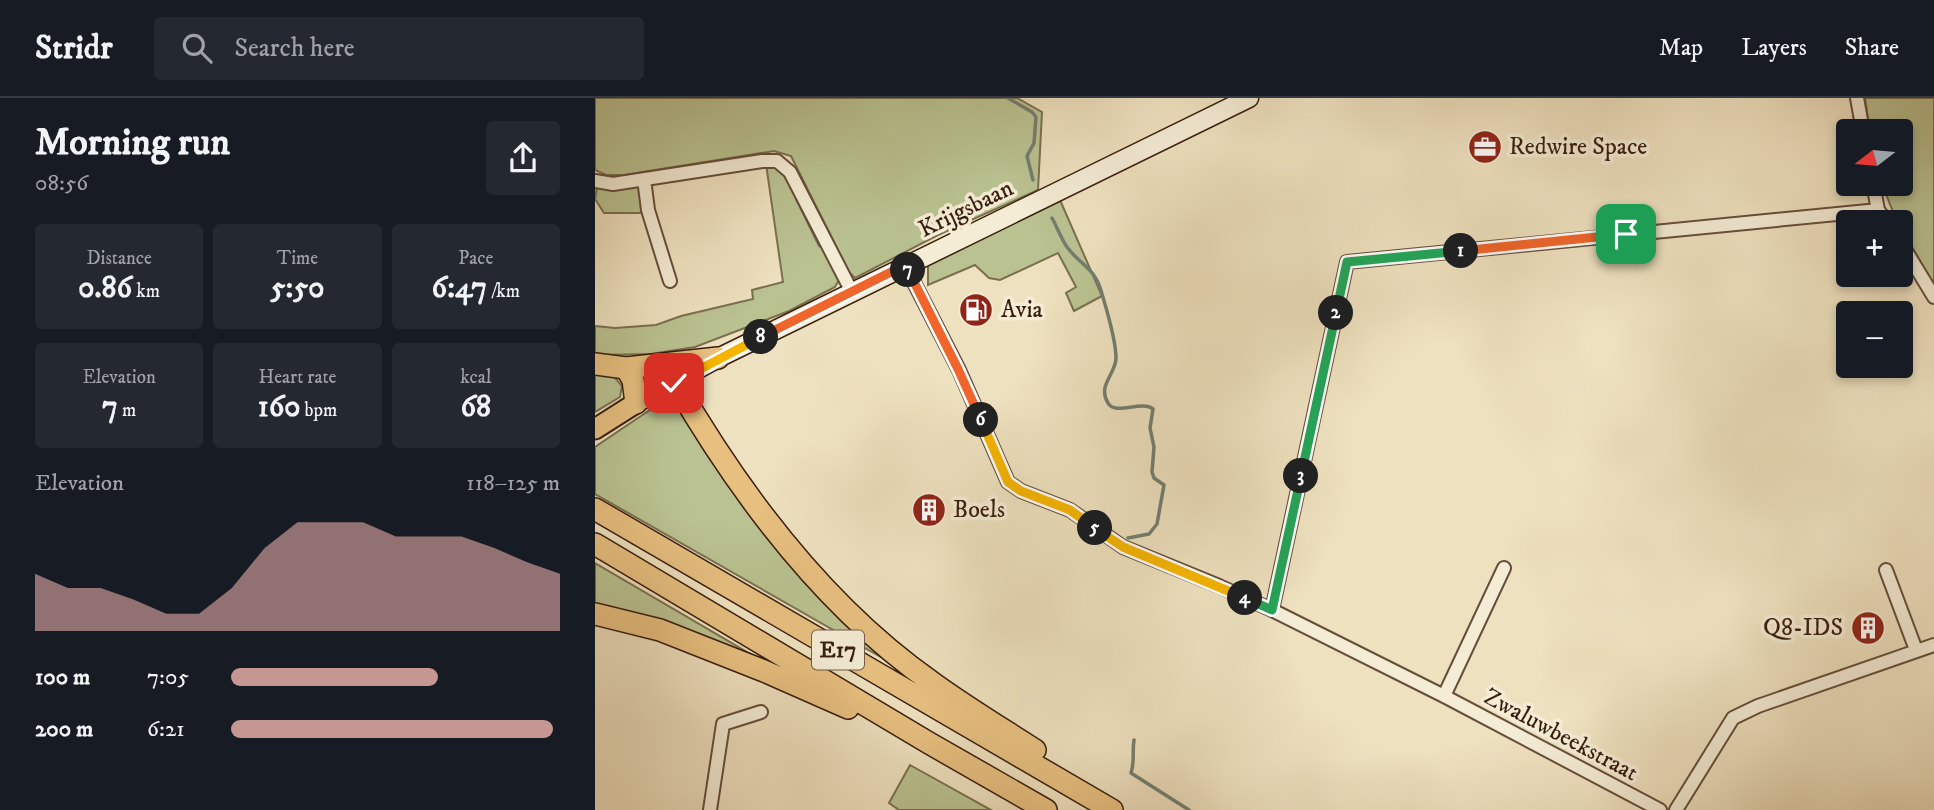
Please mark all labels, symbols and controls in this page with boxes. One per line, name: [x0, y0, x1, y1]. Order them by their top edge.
search box: [154, 17, 644, 80]
text: Stridr: [35, 28, 112, 69]
icon: search: [178, 29, 216, 67]
text: Search here: [234, 32, 355, 65]
text: Map: [1659, 33, 1703, 63]
text: Layers: [1741, 33, 1807, 63]
text: Share: [1845, 33, 1899, 63]
text: Morning run: [35, 119, 230, 167]
north arrow: [1836, 119, 1913, 196]
map controls: [1836, 119, 1913, 378]
button: share: [486, 121, 560, 195]
office icon: Redwire Space: [1466, 128, 1504, 166]
place label: Redwire Space: [1509, 132, 1647, 162]
text: 08:56: [35, 169, 88, 198]
street label: Krijgsbaan: [914, 173, 1019, 245]
pin: [1596, 204, 1656, 264]
button: +: [1836, 210, 1913, 287]
icon: arrive: [1607, 215, 1645, 253]
pin: 1: [1443, 234, 1479, 268]
text: 1: [1457, 239, 1464, 262]
text: Distance: [86, 247, 152, 270]
text: Time: [277, 247, 318, 270]
text: Pace: [458, 247, 493, 270]
pin: 7: [891, 252, 925, 288]
text: 7: [902, 258, 913, 281]
text: 0.86: [78, 270, 132, 307]
text: 5:50: [271, 270, 324, 307]
text: 6:47: [432, 270, 487, 307]
text: km: [132, 280, 160, 303]
text: /km: [487, 280, 520, 303]
fuel station icon: Avia: [957, 291, 995, 329]
place label: Avia: [1001, 295, 1044, 325]
pin: 2: [1319, 296, 1353, 330]
text: 2: [1331, 301, 1340, 324]
button: −: [1836, 301, 1913, 378]
pin: 8: [743, 320, 779, 354]
text: 8: [756, 325, 765, 348]
pin: [644, 353, 704, 413]
icon: check: [655, 364, 693, 402]
text: Elevation: [82, 366, 156, 389]
text: Heart rate: [259, 366, 336, 389]
text: kcal: [460, 366, 491, 389]
text: 7: [102, 389, 118, 426]
text: 160: [258, 389, 300, 426]
text: 68: [461, 389, 491, 426]
text: m: [118, 399, 136, 422]
text: bpm: [300, 399, 337, 422]
pin: 6: [963, 402, 999, 438]
text: 6: [976, 408, 985, 431]
pin: 3: [1283, 458, 1319, 494]
text: 3: [1297, 464, 1304, 487]
text: Elevation: [35, 469, 124, 498]
text: 118–125 m: [466, 469, 560, 498]
building icon: Boels: [910, 491, 948, 529]
place label: Boels: [953, 495, 1005, 525]
pin: 5: [1077, 510, 1113, 546]
text: 5: [1090, 516, 1099, 539]
pin: 4: [1227, 580, 1263, 616]
text: 4: [1239, 586, 1250, 609]
building icon: Q8-IDS: [1849, 609, 1887, 647]
place label: Q8-IDS: [1763, 613, 1843, 643]
road number: E17: [812, 630, 864, 670]
text: 100 m: [35, 663, 90, 692]
text: 7:05: [147, 663, 189, 692]
street label: Zwaluwbeekstraat: [1479, 682, 1643, 788]
text: 200 m: [35, 715, 93, 744]
text: 6:21: [147, 715, 185, 744]

